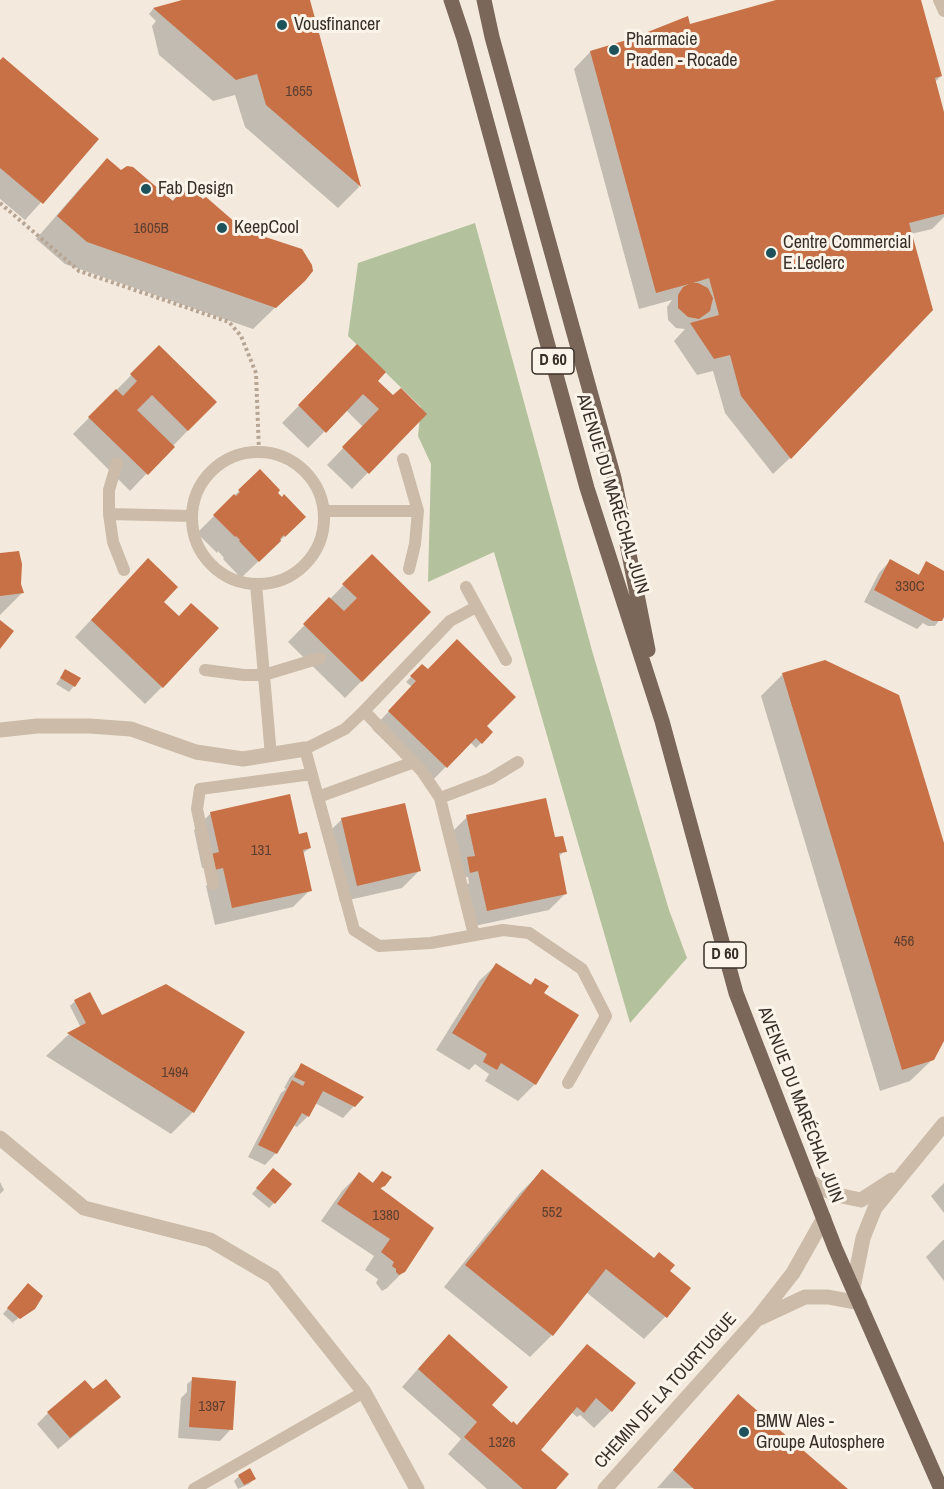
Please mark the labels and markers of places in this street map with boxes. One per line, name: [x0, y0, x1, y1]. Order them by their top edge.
place label: Vousfinancer: [294, 14, 380, 36]
marker: Vousfinancer: [275, 18, 289, 32]
place label: Pharmacie Praden - Rocade: [626, 29, 738, 72]
marker: Pharmacie Praden - Rocade: [607, 43, 621, 57]
place label: Fab Design: [158, 178, 234, 200]
marker: Fab Design: [139, 182, 153, 196]
place label: KeepCool: [234, 217, 299, 239]
marker: KeepCool: [215, 221, 229, 235]
place label: Centre Commercial E.Leclerc: [783, 232, 911, 274]
marker: Centre Commercial E.Leclerc: [764, 246, 778, 260]
place label: BMW Ales - Groupe Autosphere: [756, 1411, 885, 1454]
marker: BMW Ales - Groupe Autosphere: [737, 1425, 751, 1439]

